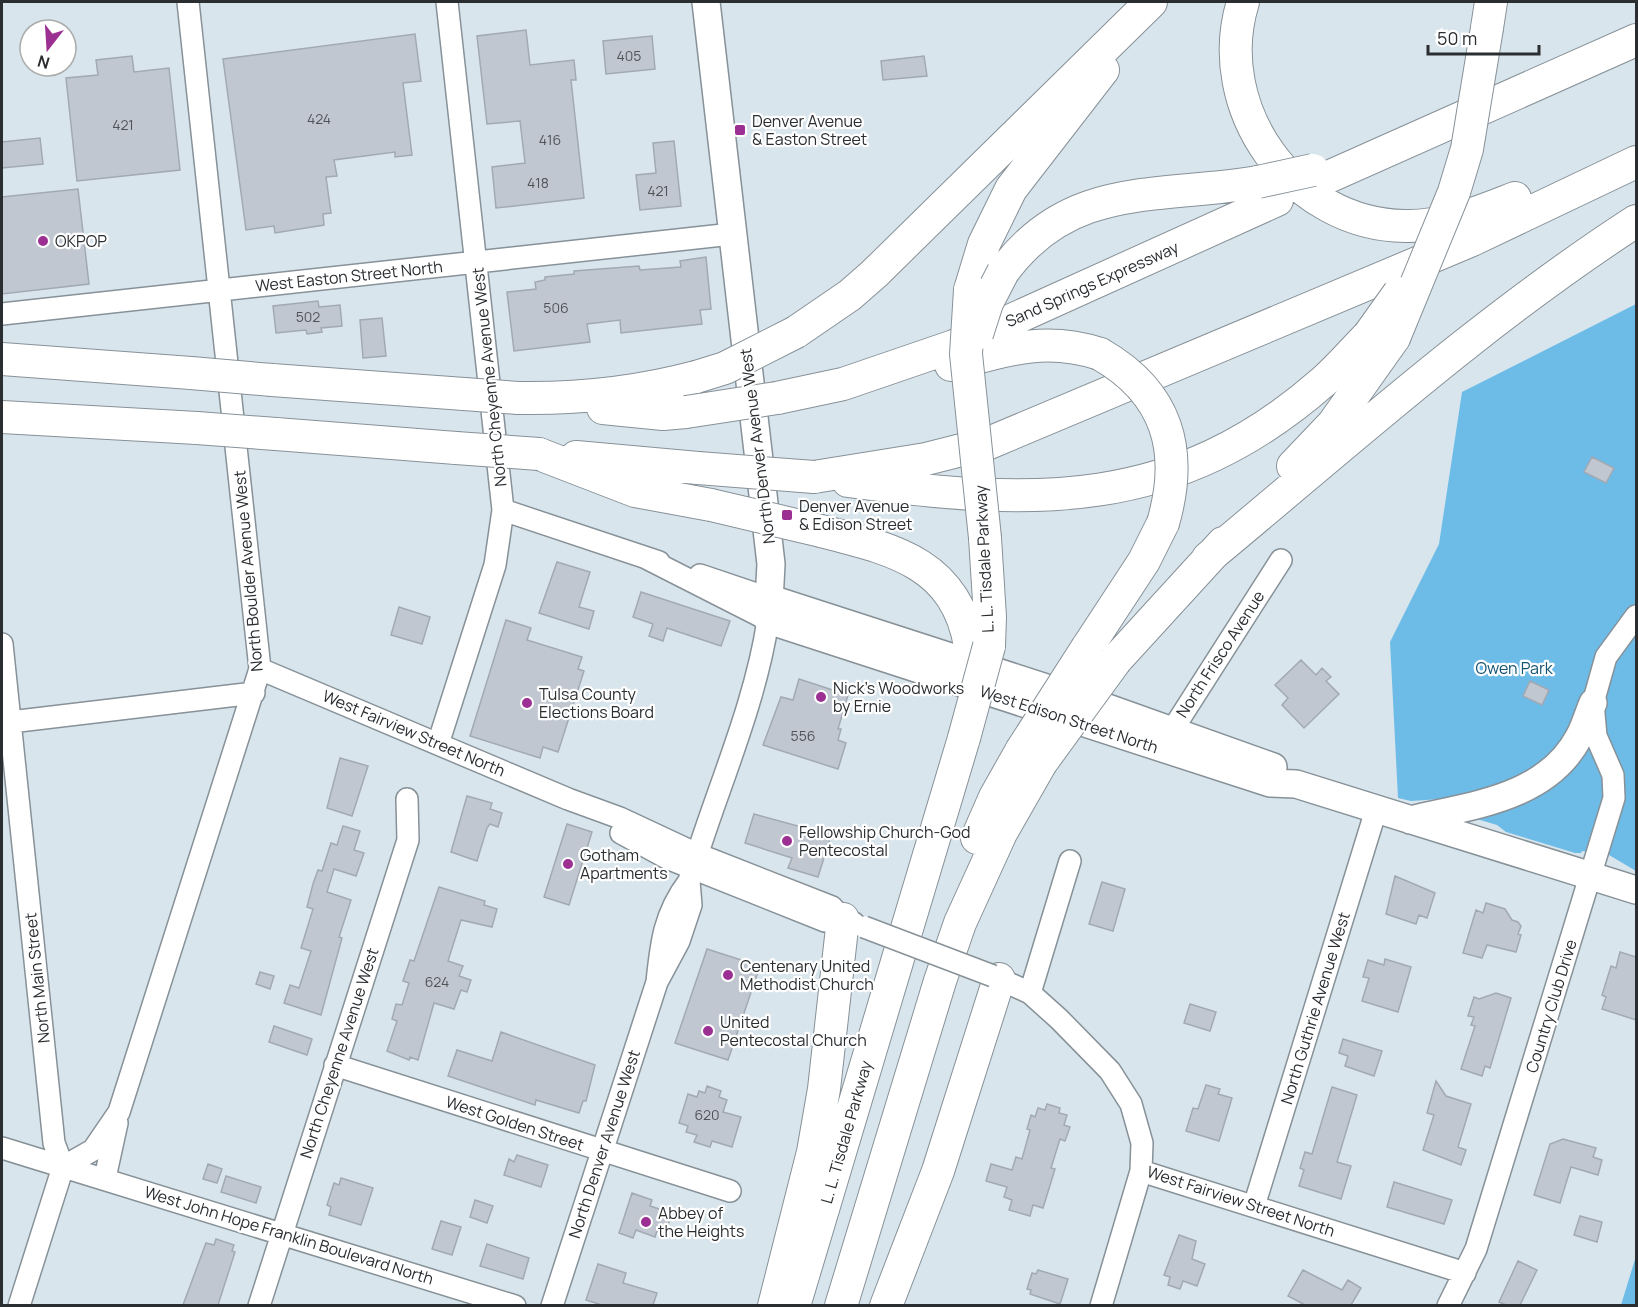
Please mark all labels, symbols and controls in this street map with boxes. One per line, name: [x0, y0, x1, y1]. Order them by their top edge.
north arrow: [18, 18, 78, 78]
scale bar: [1428, 18, 1539, 56]
text: 50 m: [1437, 26, 1477, 50]
house number: 405: [617, 46, 641, 65]
text: N: [35, 50, 52, 75]
house number: 424: [307, 109, 331, 128]
place label: Denver Avenue & Easton Street: [752, 110, 867, 150]
house number: 421: [112, 115, 134, 134]
marker: Denver Avenue & Easton Street: [733, 123, 747, 137]
house number: 416: [539, 130, 561, 149]
house number: 418: [527, 173, 549, 192]
house number: 421: [647, 181, 669, 200]
place label: OKPOP: [55, 230, 107, 252]
marker: OKPOP: [36, 234, 50, 248]
street label: Sand Springs Expressway: [1002, 236, 1183, 332]
street label: West Easton Street North: [254, 255, 444, 297]
street label: North Cheyenne Avenue West: [467, 266, 511, 488]
house number: 506: [543, 298, 569, 317]
house number: 502: [296, 307, 320, 326]
street label: North Denver Avenue West: [734, 347, 780, 545]
street label: North Boulder Avenue West: [228, 470, 268, 672]
street label: L. L. Tisdale Parkway: [969, 484, 999, 633]
place label: Denver Avenue & Edison Street: [799, 495, 913, 535]
marker: Denver Avenue & Edison Street: [780, 508, 794, 522]
street label: North Frisco Avenue: [1171, 586, 1269, 722]
park label: Owen Park: [1475, 657, 1554, 679]
place label: Nick's Woodworks by Ernie: [833, 677, 964, 717]
street label: West Edison Street North: [977, 680, 1161, 758]
place label: Tulsa County Elections Board: [539, 683, 654, 723]
street label: West Fairview Street North: [319, 685, 509, 781]
marker: Nick's Woodworks by Ernie: [814, 690, 828, 704]
marker: Tulsa County Elections Board: [520, 696, 534, 710]
house number: 556: [791, 726, 815, 745]
place label: Fellowship Church-God Pentecostal: [799, 821, 970, 861]
marker: Fellowship Church-God Pentecostal: [780, 834, 794, 848]
place label: Gotham Apartments: [580, 844, 668, 884]
marker: Gotham Apartments: [561, 857, 575, 871]
street label: North Guthrie Avenue West: [1275, 909, 1355, 1107]
street label: North Main Street: [19, 912, 55, 1044]
street label: Country Club Drive: [1520, 937, 1582, 1075]
street label: North Cheyenne Avenue West: [294, 945, 384, 1161]
place label: Centenary United Methodist Church: [740, 955, 874, 995]
marker: Centenary United Methodist Church: [721, 968, 735, 982]
house number: 624: [425, 972, 449, 991]
place label: United Pentecostal Church: [720, 1011, 867, 1051]
marker: United Pentecostal Church: [701, 1024, 715, 1038]
street label: North Denver Avenue West: [563, 1047, 645, 1241]
street label: L. L. Tisdale Parkway: [815, 1057, 877, 1206]
street label: West Golden Street: [443, 1090, 587, 1156]
house number: 620: [694, 1105, 720, 1124]
street label: West Fairview Street North: [1144, 1160, 1338, 1242]
street label: West John Hope Franklin Boulevard North: [142, 1180, 436, 1290]
place label: Abbey of the Heights: [658, 1202, 744, 1242]
marker: Abbey of the Heights: [639, 1215, 653, 1229]

